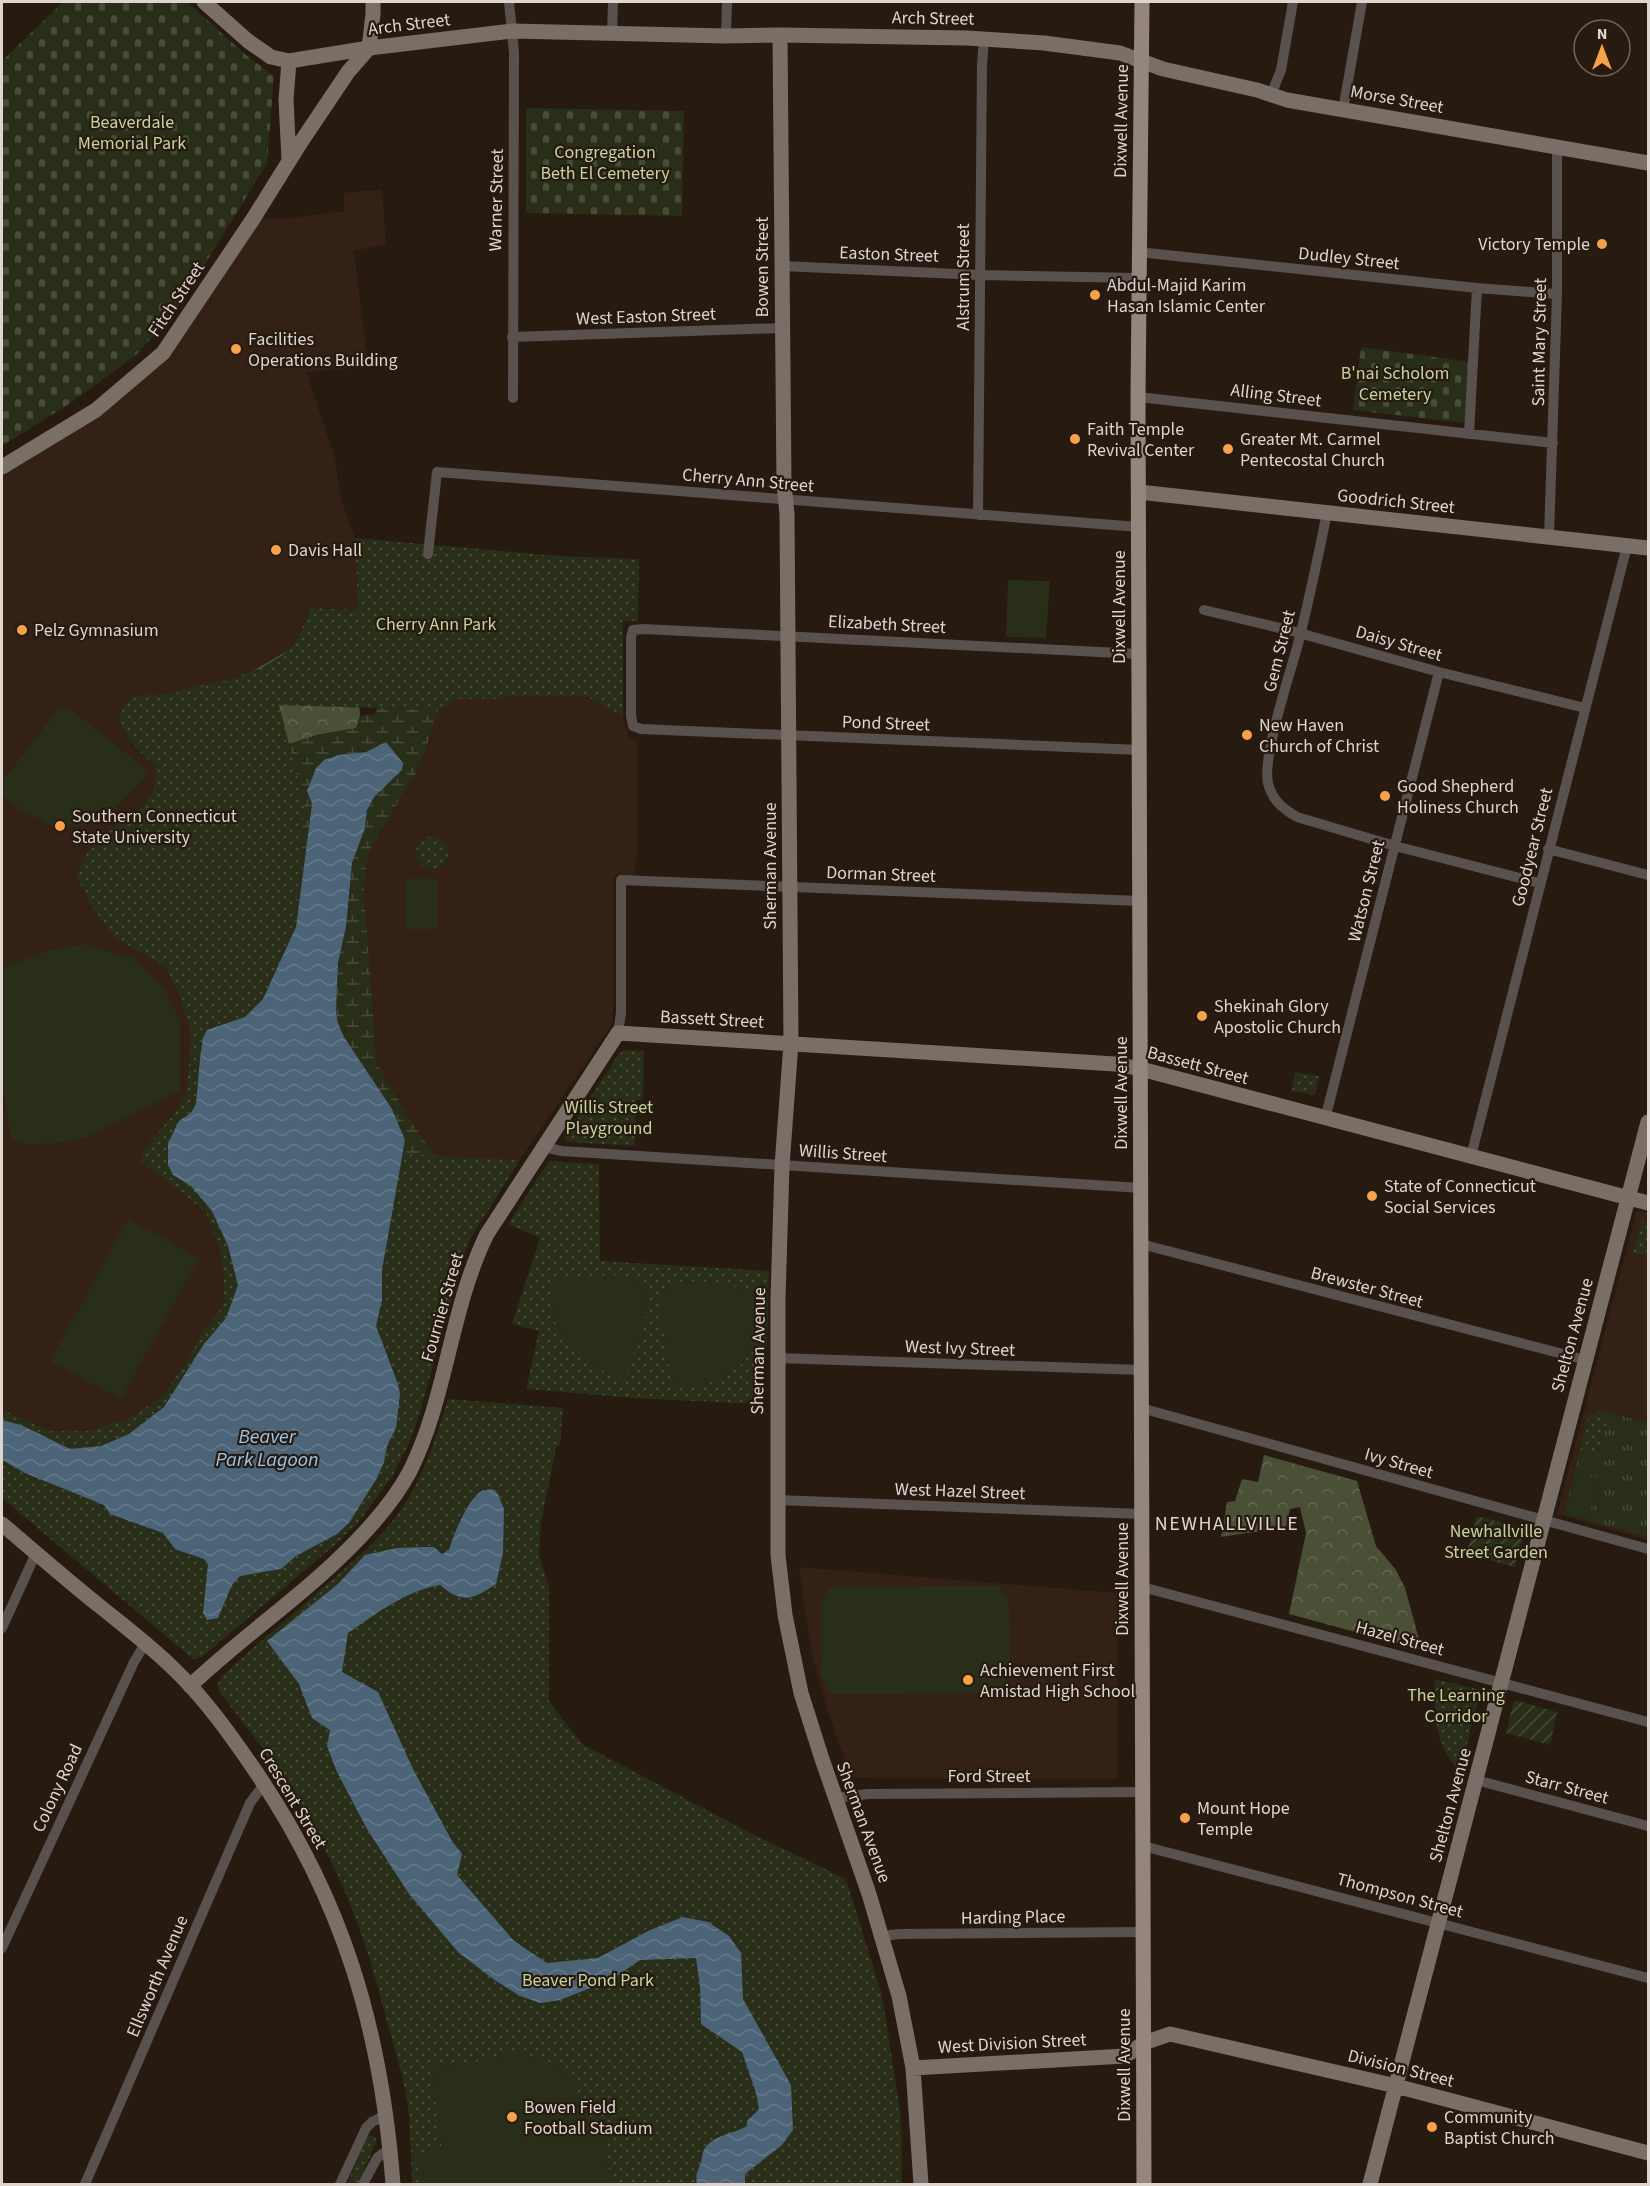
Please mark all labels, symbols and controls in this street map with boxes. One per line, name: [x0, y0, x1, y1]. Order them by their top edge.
street label: Arch Street: [892, 5, 974, 32]
street label: Arch Street: [367, 7, 452, 42]
north arrow: [1572, 18, 1632, 78]
text: N: [1597, 23, 1607, 45]
street label: Dixwell Avenue: [1108, 64, 1135, 178]
street label: Morse Street: [1348, 79, 1445, 120]
park label: Beaverdale Memorial Park: [78, 110, 186, 156]
park label: Congregation Beth El Cemetery: [540, 140, 670, 186]
street label: Warner Street: [483, 148, 510, 252]
street label: Bowen Street: [750, 217, 775, 317]
street label: Alstrum Street: [951, 223, 976, 331]
place label: Victory Temple: [1478, 232, 1590, 257]
marker: Victory Temple: [1595, 237, 1609, 251]
street label: Easton Street: [839, 240, 939, 269]
street label: Dudley Street: [1297, 241, 1401, 276]
street label: Fitch Street: [142, 257, 211, 342]
place label: Abdul-Majid Karim Hasan Islamic Center: [1107, 273, 1266, 319]
street label: Saint Mary Street: [1526, 277, 1553, 407]
marker: Abdul-Majid Karim Hasan Islamic Center: [1088, 288, 1102, 302]
street label: West Easton Street: [576, 302, 716, 331]
place label: Facilities Operations Building: [248, 327, 398, 373]
marker: Facilities Operations Building: [229, 342, 243, 356]
park label: B'nai Scholom Cemetery: [1341, 361, 1449, 407]
street label: Alling Street: [1229, 378, 1323, 413]
place label: Faith Temple Revival Center: [1087, 417, 1195, 463]
place label: Greater Mt. Carmel Pentecostal Church: [1240, 427, 1385, 473]
marker: Faith Temple Revival Center: [1068, 432, 1082, 446]
marker: Greater Mt. Carmel Pentecostal Church: [1221, 442, 1235, 456]
street label: Cherry Ann Street: [681, 462, 815, 499]
street label: Goodrich Street: [1336, 483, 1456, 520]
place label: Davis Hall: [288, 538, 362, 563]
marker: Davis Hall: [269, 543, 283, 557]
street label: Dixwell Avenue: [1107, 550, 1132, 664]
street label: Gem Street: [1257, 608, 1302, 695]
street label: Elizabeth Street: [827, 609, 947, 640]
park label: Cherry Ann Park: [376, 612, 496, 637]
place label: Pelz Gymnasium: [34, 618, 159, 643]
street label: Daisy Street: [1353, 619, 1445, 668]
marker: Pelz Gymnasium: [15, 623, 29, 637]
street label: Pond Street: [842, 709, 930, 738]
place label: New Haven Church of Christ: [1259, 713, 1379, 759]
marker: New Haven Church of Christ: [1240, 728, 1254, 742]
place label: Good Shepherd Holiness Church: [1397, 774, 1519, 820]
street label: Goodyear Street: [1506, 785, 1559, 909]
marker: Good Shepherd Holiness Church: [1378, 789, 1392, 803]
street label: Sherman Avenue: [758, 802, 783, 930]
place label: Southern Connecticut State University: [72, 804, 237, 850]
marker: Southern Connecticut State University: [53, 819, 67, 833]
street label: Watson Street: [1342, 837, 1391, 945]
street label: Dorman Street: [826, 860, 936, 889]
place label: Shekinah Glory Apostolic Church: [1214, 994, 1341, 1040]
street label: Bassett Street: [659, 1004, 765, 1035]
marker: Shekinah Glory Apostolic Church: [1195, 1009, 1209, 1023]
street label: Dixwell Avenue: [1109, 1036, 1134, 1150]
street label: Bassett Street: [1144, 1040, 1251, 1091]
park label: Willis Street Playground: [565, 1095, 653, 1141]
street label: Willis Street: [798, 1138, 888, 1169]
place label: State of Connecticut Social Services: [1384, 1174, 1536, 1220]
marker: State of Connecticut Social Services: [1365, 1189, 1379, 1203]
street label: Fournier Street: [415, 1250, 470, 1365]
street label: Brewster Street: [1308, 1260, 1426, 1315]
street label: Shelton Avenue: [1545, 1275, 1600, 1395]
street label: Sherman Avenue: [745, 1287, 772, 1415]
street label: West Ivy Street: [904, 1334, 1015, 1363]
water label: Beaver Park Lagoon: [215, 1423, 319, 1474]
street label: Ivy Street: [1362, 1442, 1436, 1485]
street label: West Hazel Street: [894, 1477, 1026, 1506]
district label: NEWHALLVILLE: [1155, 1510, 1299, 1538]
park label: Newhallville Street Garden: [1444, 1519, 1548, 1565]
street label: Dixwell Avenue: [1110, 1522, 1135, 1636]
street label: Hazel Street: [1353, 1615, 1447, 1662]
place label: Achievement First Amistad High School: [980, 1658, 1135, 1704]
marker: Achievement First Amistad High School: [961, 1673, 975, 1687]
park label: The Learning Corridor: [1407, 1683, 1505, 1729]
street label: Colony Road: [26, 1740, 89, 1836]
street label: Crescent Street: [252, 1743, 333, 1854]
street label: Shelton Avenue: [1423, 1745, 1478, 1865]
street label: Sherman Avenue: [830, 1758, 897, 1886]
street label: Ford Street: [947, 1764, 1031, 1789]
street label: Starr Street: [1523, 1764, 1611, 1811]
place label: Mount Hope Temple: [1197, 1796, 1290, 1842]
marker: Mount Hope Temple: [1178, 1811, 1192, 1825]
street label: Thompson Street: [1334, 1867, 1466, 1924]
street label: Harding Place: [961, 1904, 1065, 1931]
street label: Ellsworth Avenue: [121, 1911, 194, 2041]
park label: Beaver Pond Park: [522, 1968, 654, 1993]
street label: Dixwell Avenue: [1112, 2008, 1137, 2122]
street label: West Division Street: [937, 2027, 1087, 2060]
street label: Division Street: [1345, 2043, 1457, 2094]
place label: Bowen Field Football Stadium: [524, 2095, 653, 2141]
place label: Community Baptist Church: [1444, 2105, 1555, 2151]
marker: Bowen Field Football Stadium: [505, 2110, 519, 2124]
marker: Community Baptist Church: [1425, 2120, 1439, 2134]

